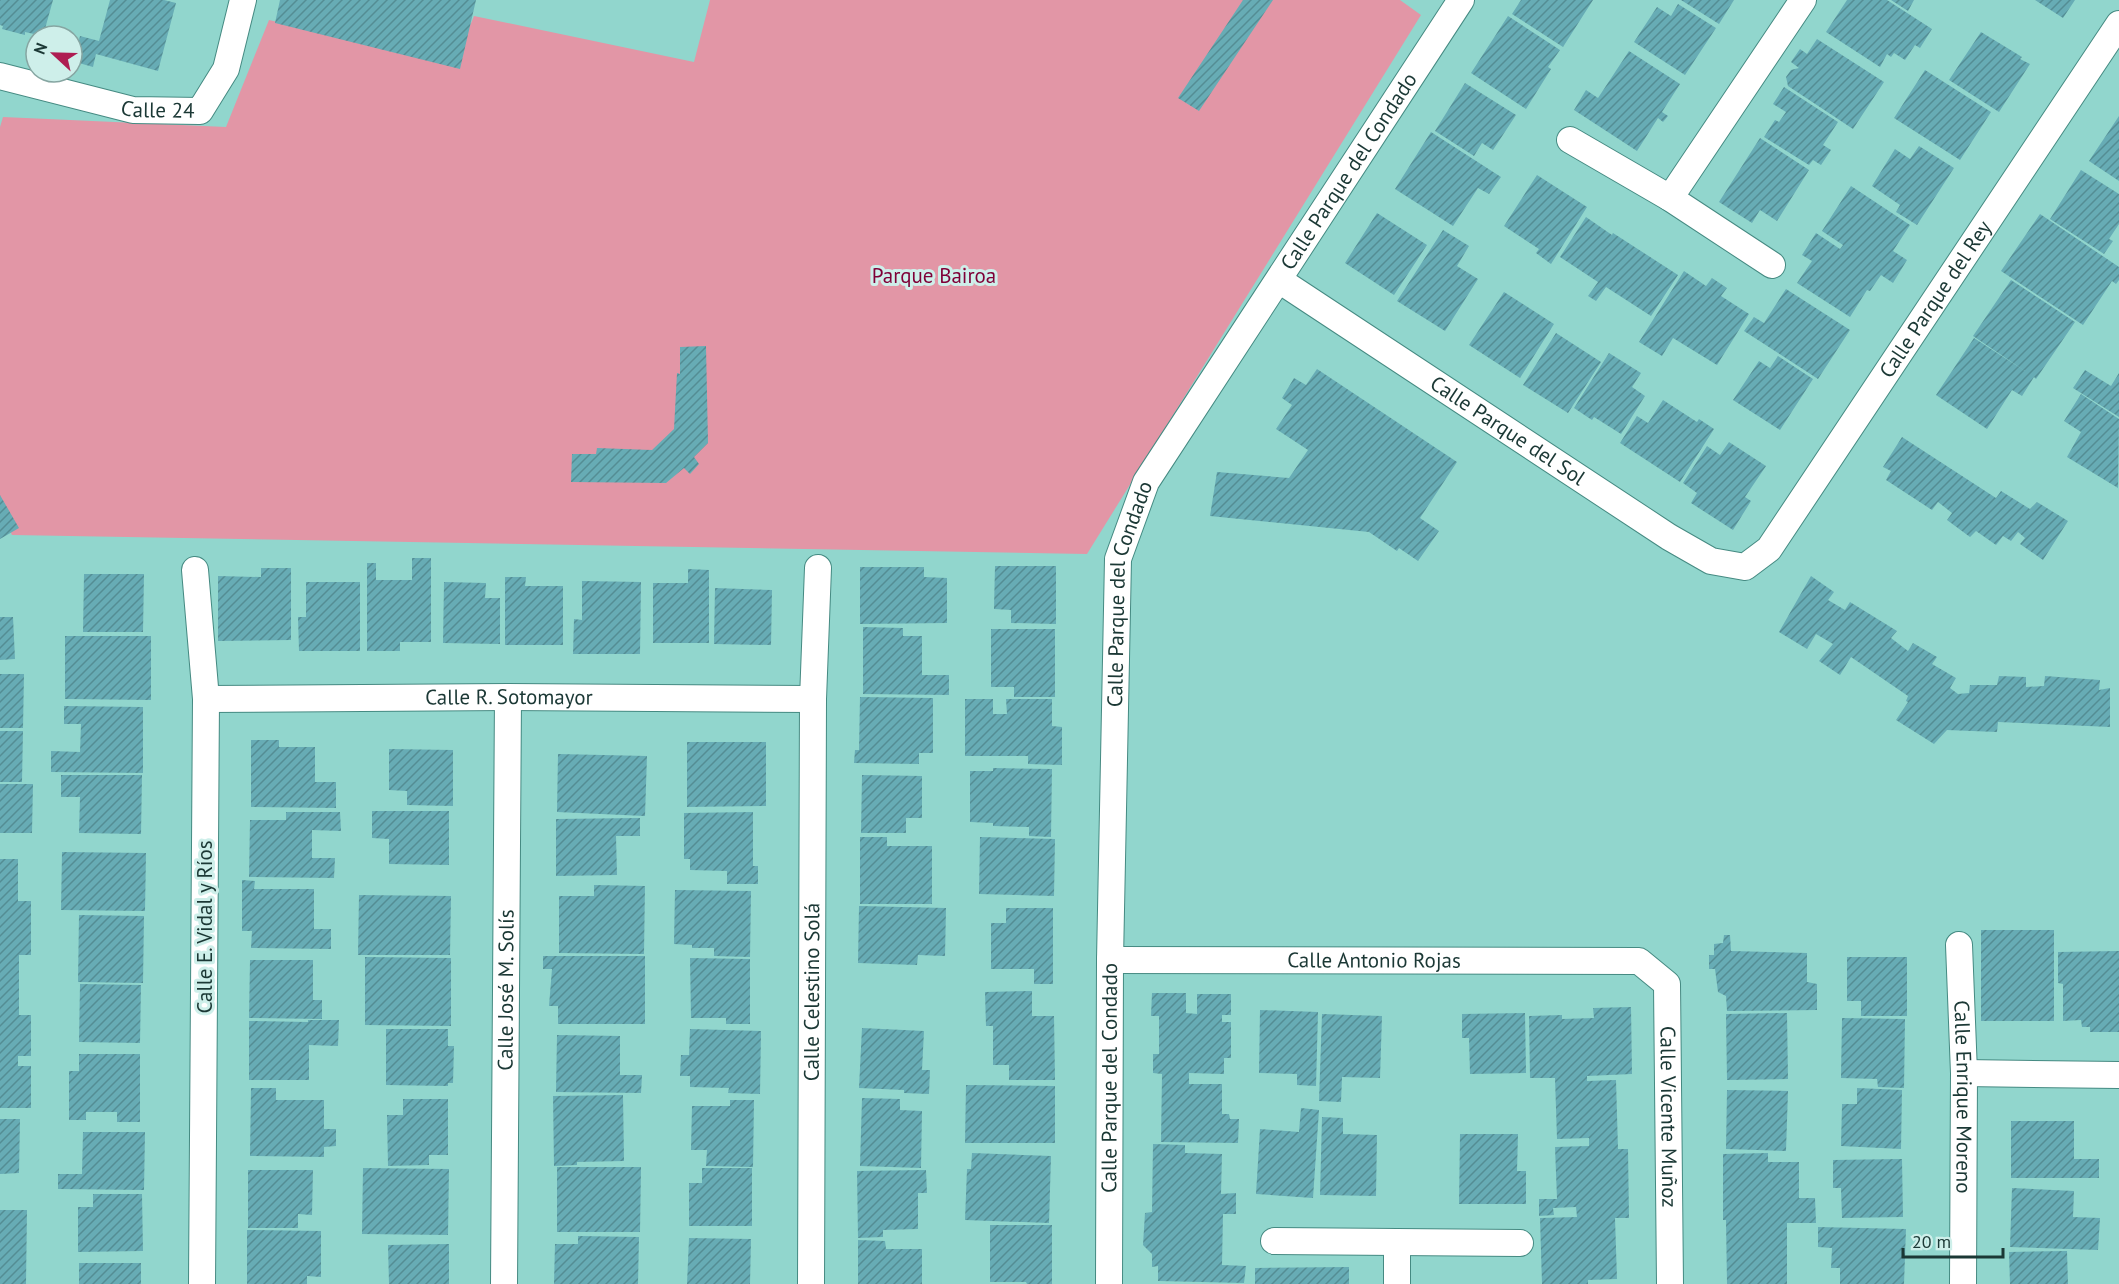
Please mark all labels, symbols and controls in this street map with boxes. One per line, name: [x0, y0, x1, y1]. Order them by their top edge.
north arrow: [24, 24, 84, 84]
text: N: [29, 40, 51, 57]
street label: Calle Parque del Condado: [1274, 67, 1423, 275]
street label: Calle 24: [118, 93, 195, 124]
street label: Calle Parque del Rey: [1873, 215, 1997, 383]
park label: Parque Bairoa: [872, 262, 996, 289]
street label: Calle Parque del Sol: [1425, 369, 1591, 491]
street label: Calle Parque del Condado: [1101, 477, 1158, 707]
street label: Calle R. Sotomayor: [425, 683, 593, 711]
street label: Calle E. Vidal y Ríos: [191, 840, 218, 1014]
street label: Calle Celestino Solá: [798, 903, 825, 1081]
street label: Calle José M. Solís: [491, 909, 520, 1071]
street label: Calle Antonio Rojas: [1287, 946, 1461, 974]
street label: Calle Parque del Condado: [1095, 963, 1123, 1193]
street label: Calle Enrique Moreno: [1948, 1000, 1978, 1194]
street label: Calle Vicente Muñoz: [1654, 1026, 1683, 1208]
scale bar: [1903, 1221, 2004, 1259]
text: 20 m: [1912, 1230, 1951, 1253]

